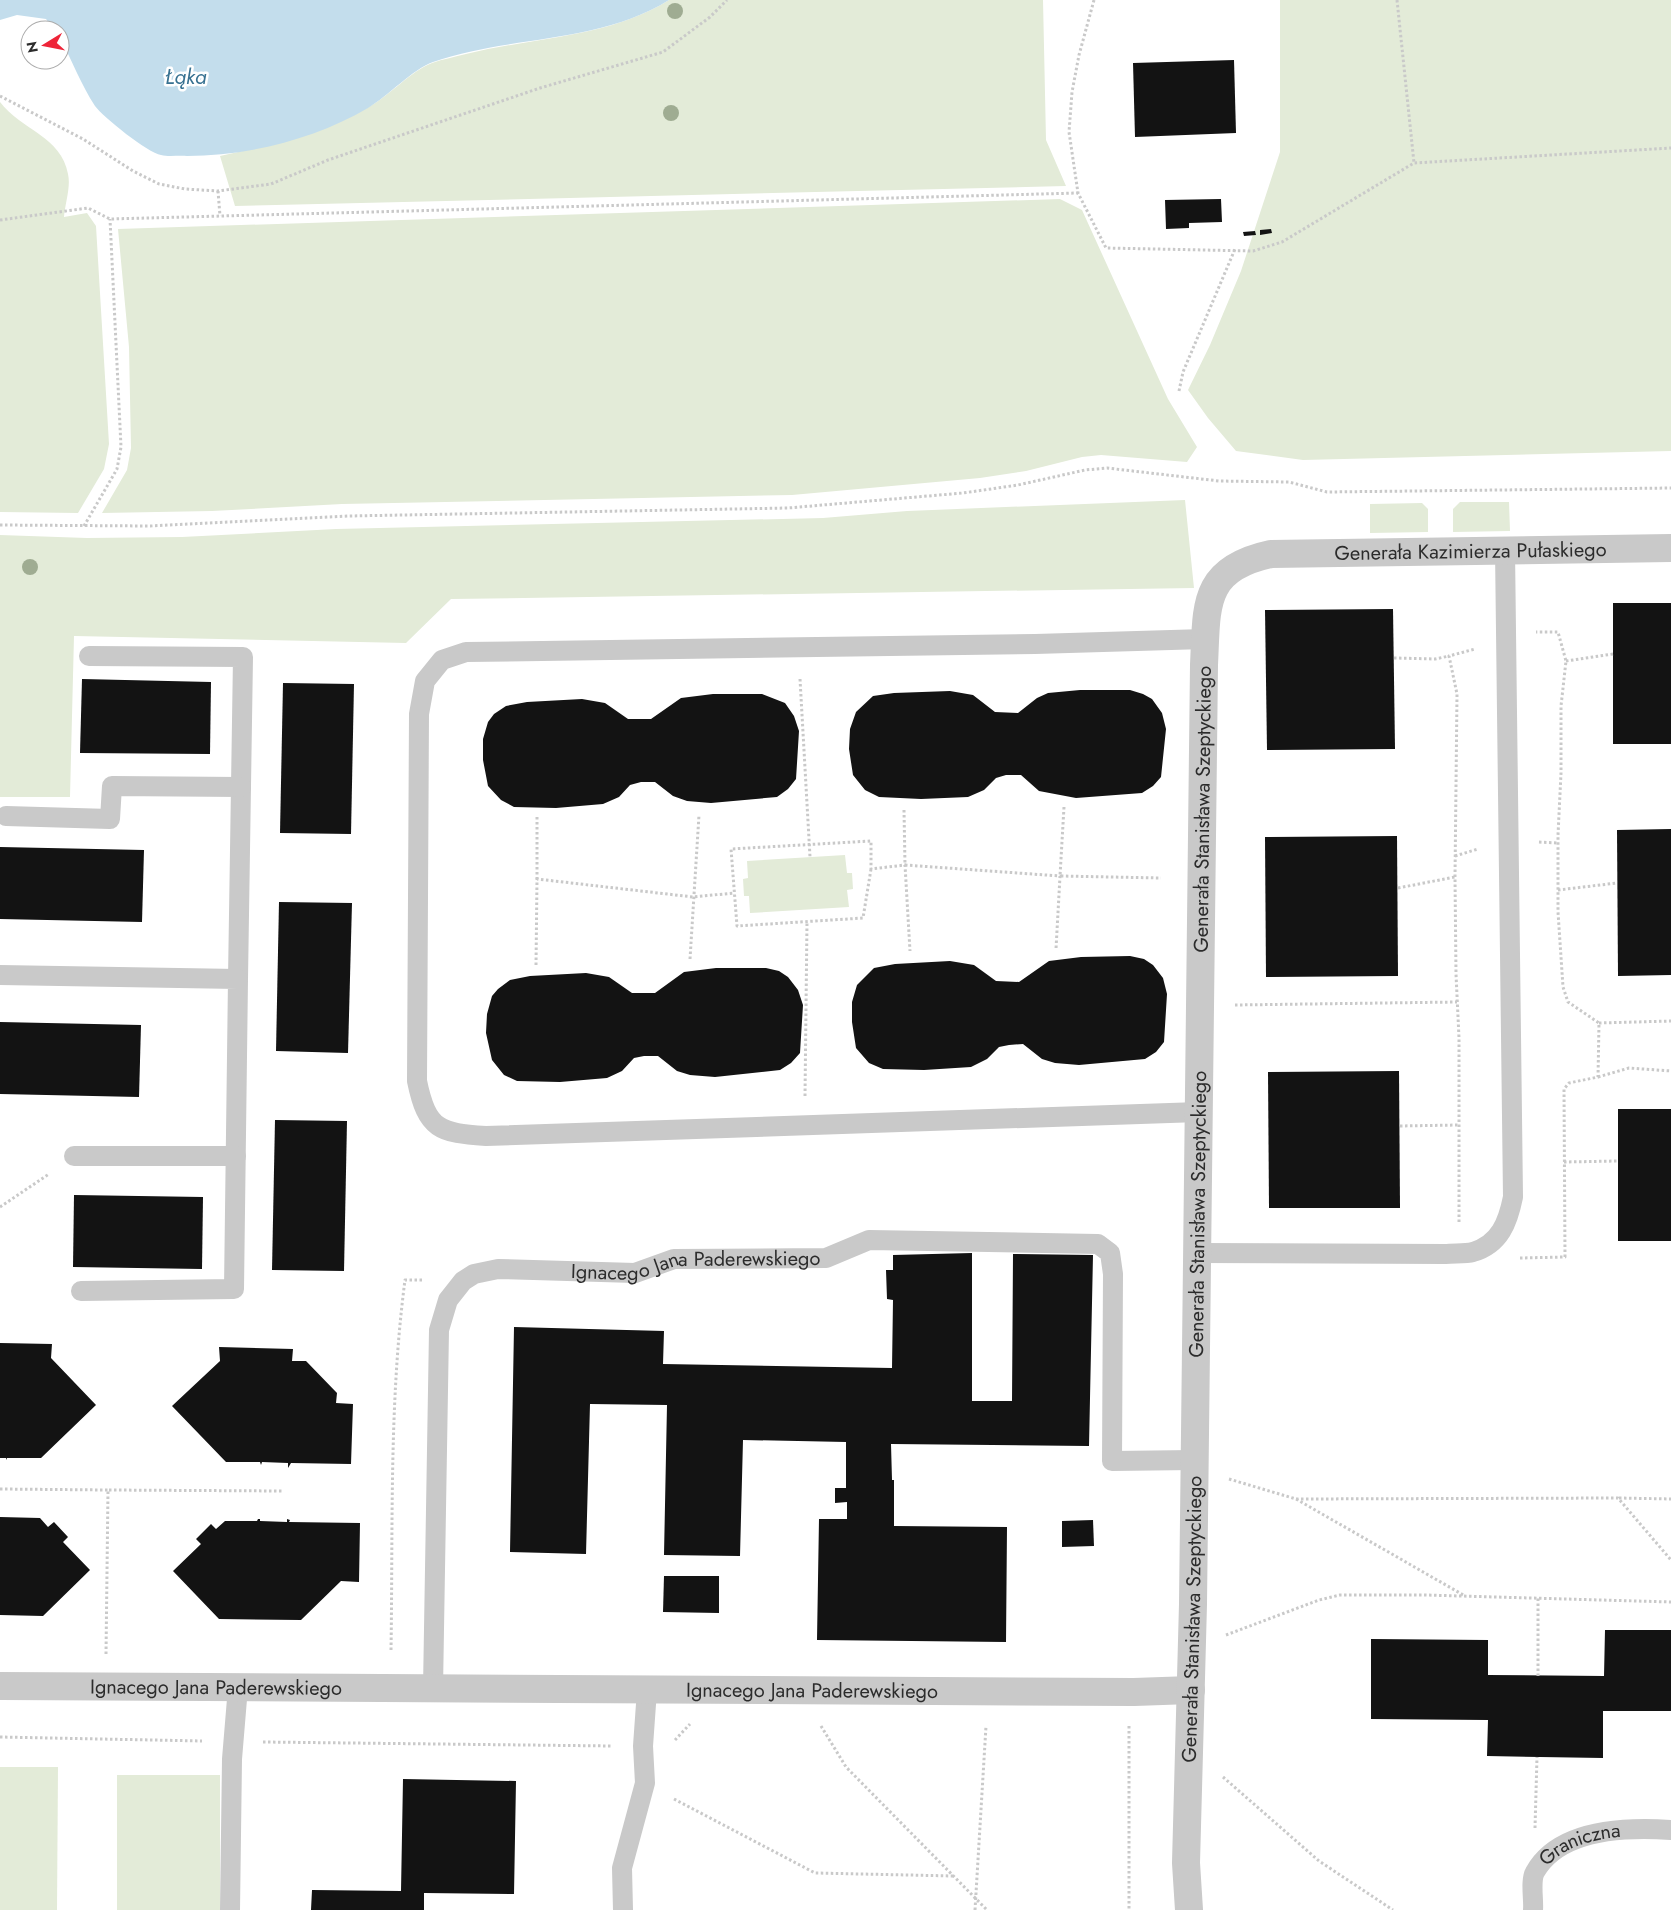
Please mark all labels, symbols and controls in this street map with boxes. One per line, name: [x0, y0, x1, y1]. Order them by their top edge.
north arrow: [20, 20, 70, 70]
text: N: [21, 40, 43, 54]
water label: Łąka: [165, 62, 207, 92]
street label: Generała Kazimierza Pułaskiego: [1334, 535, 1607, 568]
street label: Generała Stanisława Szeptyckiego: [1187, 665, 1219, 953]
street label: Generała Stanisława Szeptyckiego: [1182, 1070, 1214, 1358]
street label: Ignacego Jana Paderewskiego: [570, 1244, 820, 1288]
street label: Generała Stanisława Szeptyckiego: [1175, 1475, 1210, 1763]
street label: Ignacego Jana Paderewskiego: [90, 1672, 342, 1703]
street label: Ignacego Jana Paderewskiego: [686, 1676, 938, 1706]
street label: Graniczna: [1532, 1816, 1622, 1873]

